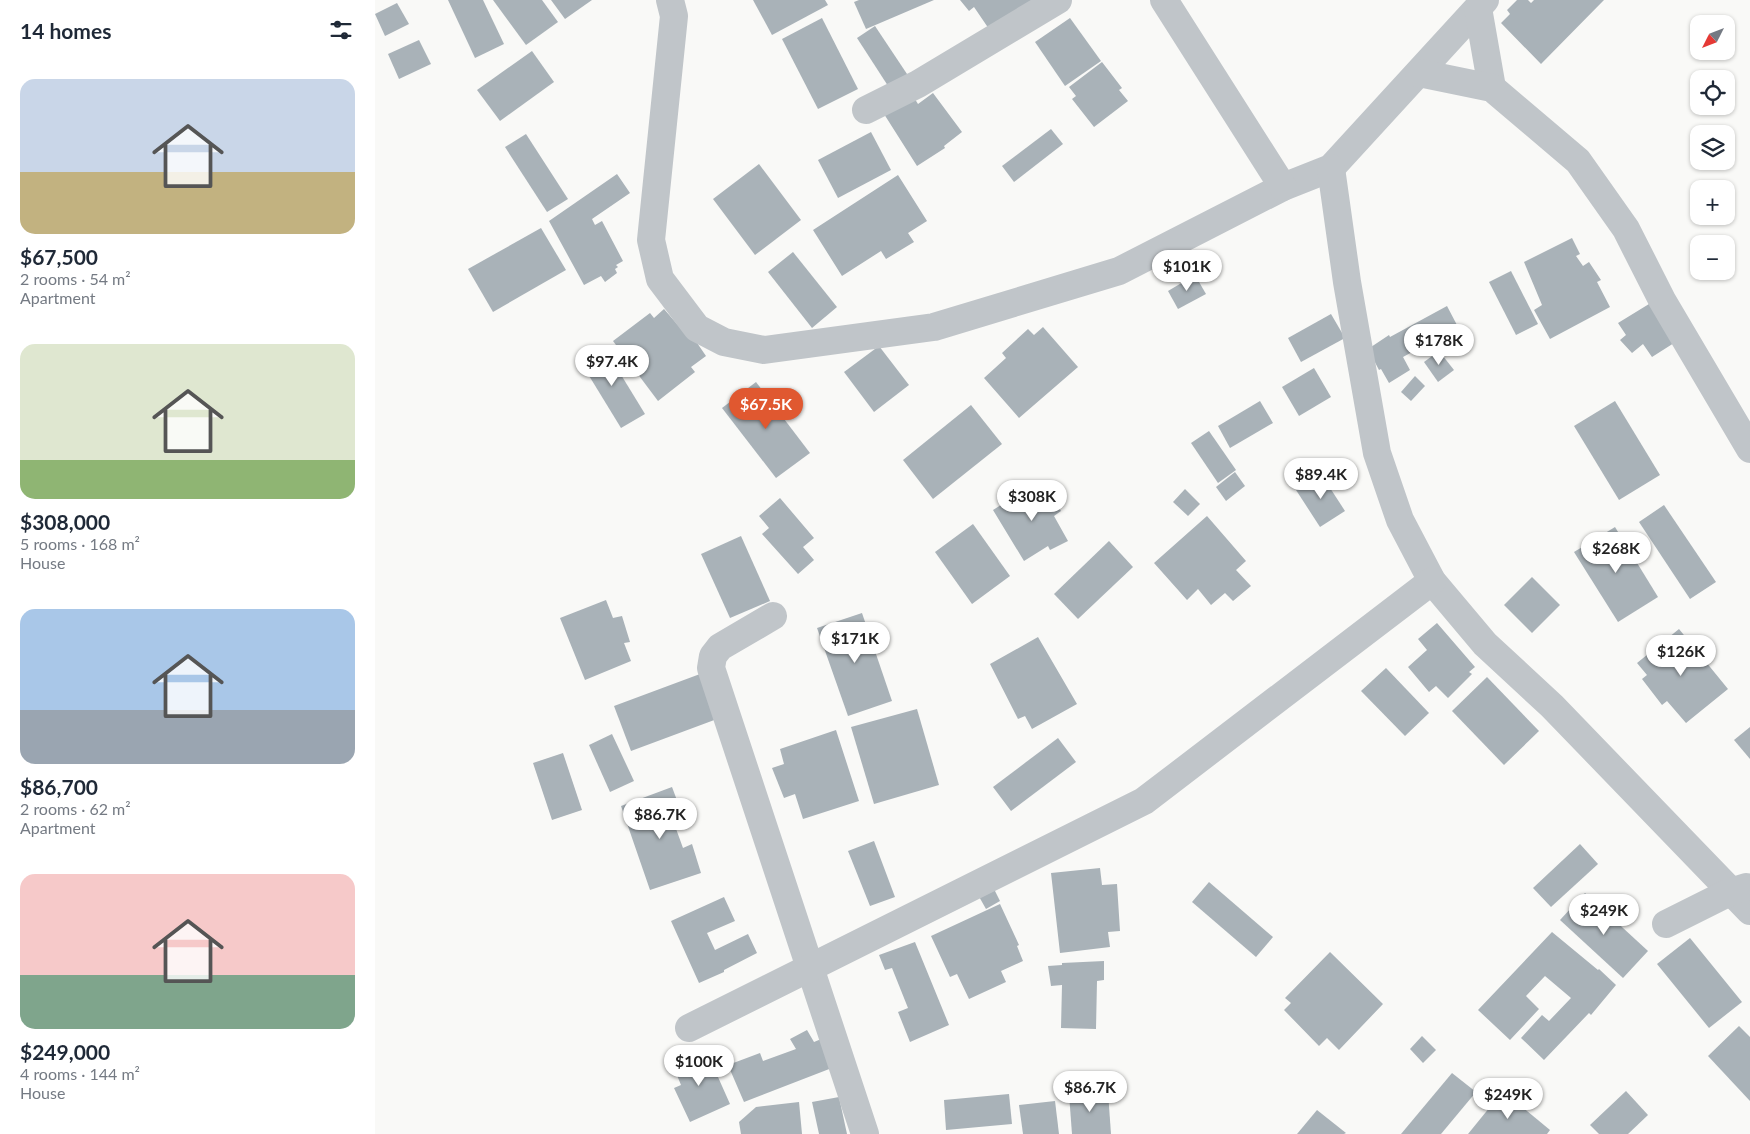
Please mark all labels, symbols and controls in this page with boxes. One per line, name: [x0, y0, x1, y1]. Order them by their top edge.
north arrow: [1690, 15, 1735, 60]
map controls: [1690, 15, 1735, 280]
icon: filters: [327, 16, 355, 44]
text: 14 homes: [20, 18, 111, 43]
button: locate: [1690, 70, 1735, 115]
icon: home: [143, 111, 233, 201]
button: layers: [1690, 125, 1735, 170]
button: +: [1690, 180, 1735, 225]
button: −: [1690, 235, 1735, 280]
text: $67,500: [20, 244, 98, 269]
pin: $101K: [1152, 250, 1222, 292]
text: $101K: [1163, 256, 1211, 275]
text: 2 rooms · 54 m²: [20, 269, 131, 288]
text: Apartment: [20, 288, 95, 307]
pin: $178K: [1404, 324, 1474, 366]
text: $178K: [1415, 330, 1463, 349]
pin: $97.4K: [571, 344, 653, 387]
text: $97.4K: [586, 351, 638, 370]
icon: home: [143, 376, 233, 466]
pin: $67.5K: [725, 388, 807, 430]
text: $67.5K: [740, 394, 792, 413]
pin: $89.4K: [1280, 458, 1362, 500]
text: $89.4K: [1295, 464, 1347, 483]
pin: $308K: [997, 480, 1067, 522]
text: $308K: [1008, 486, 1056, 505]
text: $308,000: [20, 509, 110, 534]
pin: $268K: [1581, 532, 1651, 574]
text: 5 rooms · 168 m²: [20, 534, 140, 553]
text: $268K: [1592, 538, 1640, 557]
text: House: [20, 553, 65, 572]
pin: $171K: [820, 622, 890, 664]
text: $171K: [831, 628, 879, 647]
pin: $126K: [1646, 634, 1716, 677]
icon: home: [143, 641, 233, 731]
text: $126K: [1657, 641, 1705, 660]
text: $86,700: [20, 774, 98, 799]
pin: $86.7K: [619, 798, 701, 840]
text: 2 rooms · 62 m²: [20, 799, 131, 818]
text: $86.7K: [634, 804, 686, 823]
text: Apartment: [20, 818, 95, 837]
pin: $249K: [1569, 894, 1639, 936]
text: $249K: [1580, 900, 1628, 919]
icon: home: [143, 906, 233, 996]
text: $249,000: [20, 1039, 110, 1064]
pin: $100K: [664, 1044, 734, 1087]
text: $100K: [675, 1051, 723, 1070]
text: 4 rooms · 144 m²: [20, 1064, 140, 1083]
pin: $86.7K: [1049, 1070, 1131, 1113]
text: $86.7K: [1064, 1077, 1116, 1096]
pin: $249K: [1473, 1078, 1543, 1120]
text: House: [20, 1083, 65, 1102]
text: $249K: [1484, 1084, 1532, 1103]

